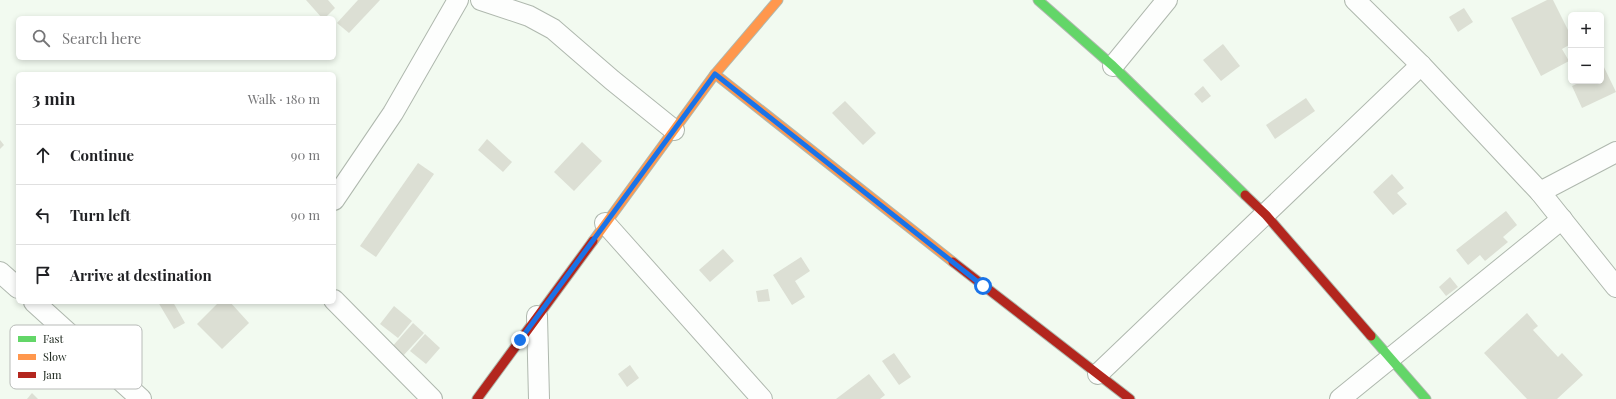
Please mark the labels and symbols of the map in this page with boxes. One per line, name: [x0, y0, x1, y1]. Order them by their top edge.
route start: [974, 277, 992, 295]
legend: [10, 325, 142, 389]
text: Fast: [43, 331, 63, 346]
route end: [511, 331, 529, 349]
text: Slow: [43, 349, 67, 364]
text: Jam: [42, 367, 62, 382]

